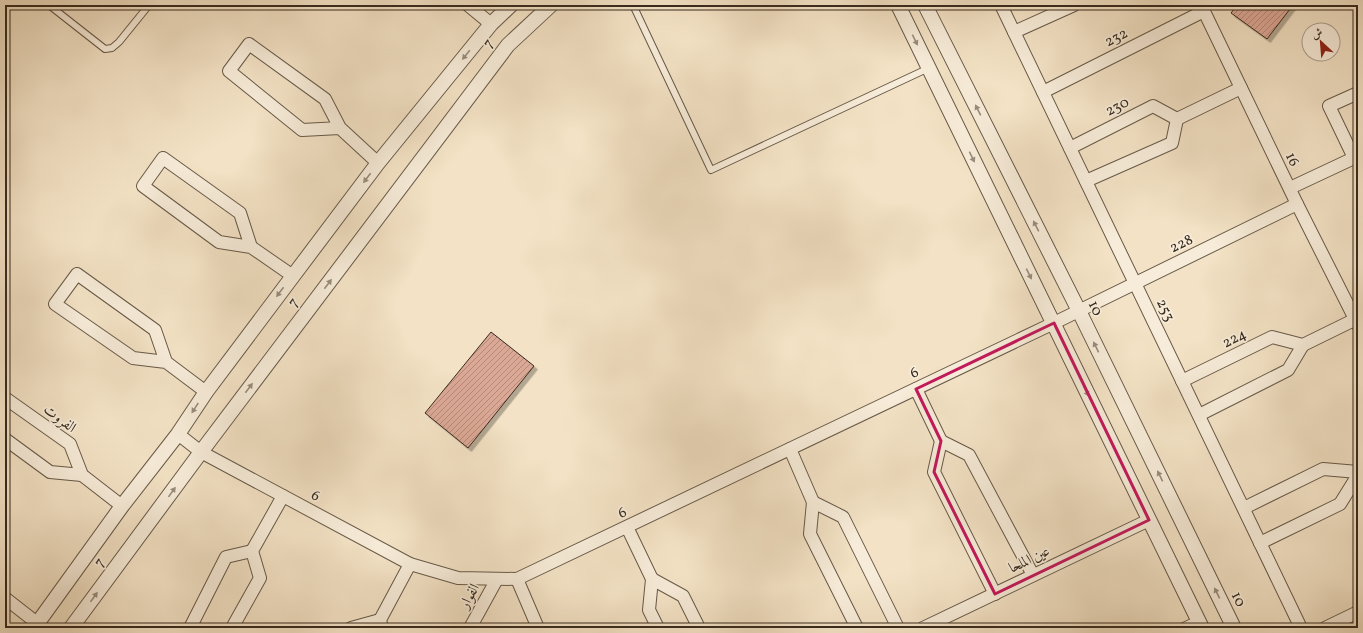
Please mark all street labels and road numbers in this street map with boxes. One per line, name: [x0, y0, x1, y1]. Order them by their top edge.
street label: 232: [1102, 24, 1132, 53]
street label: 7: [479, 35, 500, 53]
street label: 230: [1102, 93, 1133, 122]
street label: 16: [1279, 149, 1304, 170]
street label: 228: [1166, 230, 1197, 259]
street label: 7: [284, 294, 305, 312]
street label: 253: [1150, 296, 1179, 326]
street label: 10: [1082, 297, 1107, 320]
street label: 224: [1219, 324, 1250, 354]
street label: 6: [907, 362, 923, 384]
street label: الفروت: [38, 400, 80, 439]
street label: 6: [307, 485, 324, 507]
street label: 6: [615, 502, 631, 524]
street label: عين الملحا: [1006, 541, 1054, 579]
street label: 7: [90, 554, 111, 572]
street label: الفوار: [454, 580, 486, 615]
street label: 10: [1225, 588, 1250, 611]

